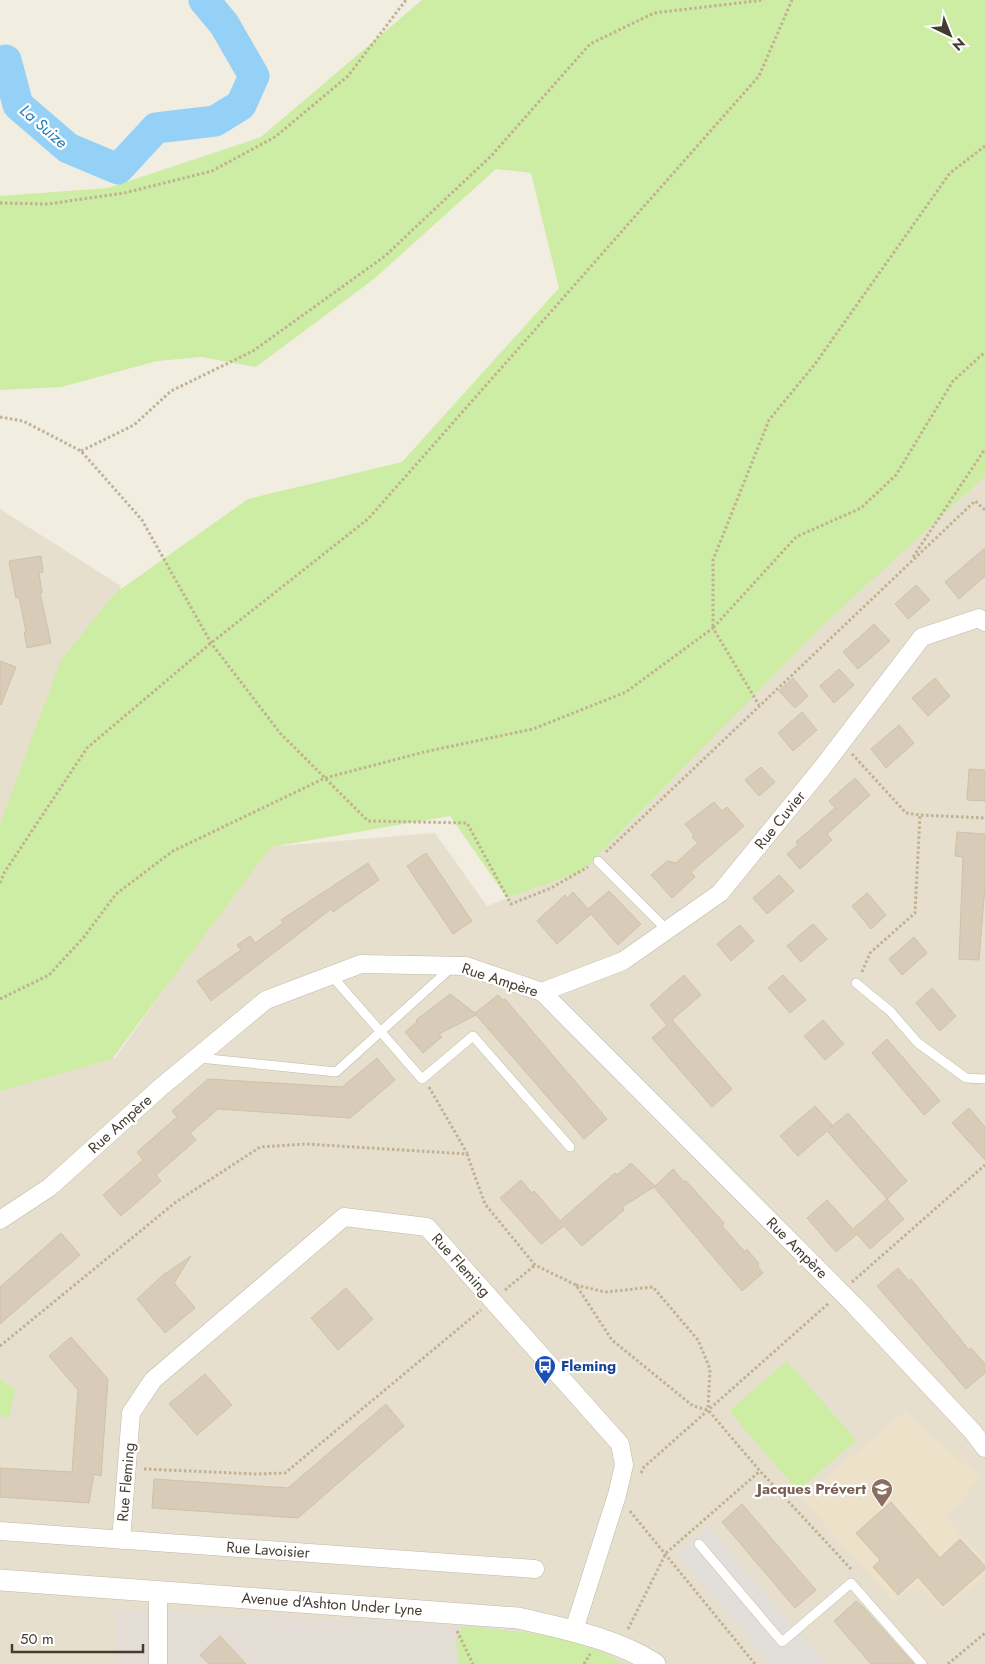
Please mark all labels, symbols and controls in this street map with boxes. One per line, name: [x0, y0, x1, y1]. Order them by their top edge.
north arrow: [925, 10, 975, 60]
text: N: [948, 33, 970, 56]
water label: La Suize: [15, 99, 72, 154]
street label: Rue Cuvier: [749, 785, 811, 854]
street label: Rue Ampère: [459, 957, 541, 1003]
street label: Rue Ampère: [83, 1089, 157, 1159]
street label: Rue Ampère: [761, 1212, 833, 1284]
street label: Rue Fleming: [426, 1228, 496, 1302]
bus stop icon: Fleming: [533, 1354, 557, 1385]
place label: Fleming: [561, 1355, 616, 1377]
street label: Rue Fleming: [112, 1442, 140, 1522]
school or university icon: Jacques Prévert: [870, 1477, 894, 1508]
place label: Jacques Prévert: [754, 1478, 866, 1500]
street label: Rue Lavoisier: [225, 1536, 311, 1564]
street label: Avenue d'Ashton Under Lyne: [241, 1587, 423, 1621]
scale bar: [12, 1622, 144, 1654]
text: 50 m: [20, 1628, 54, 1650]

